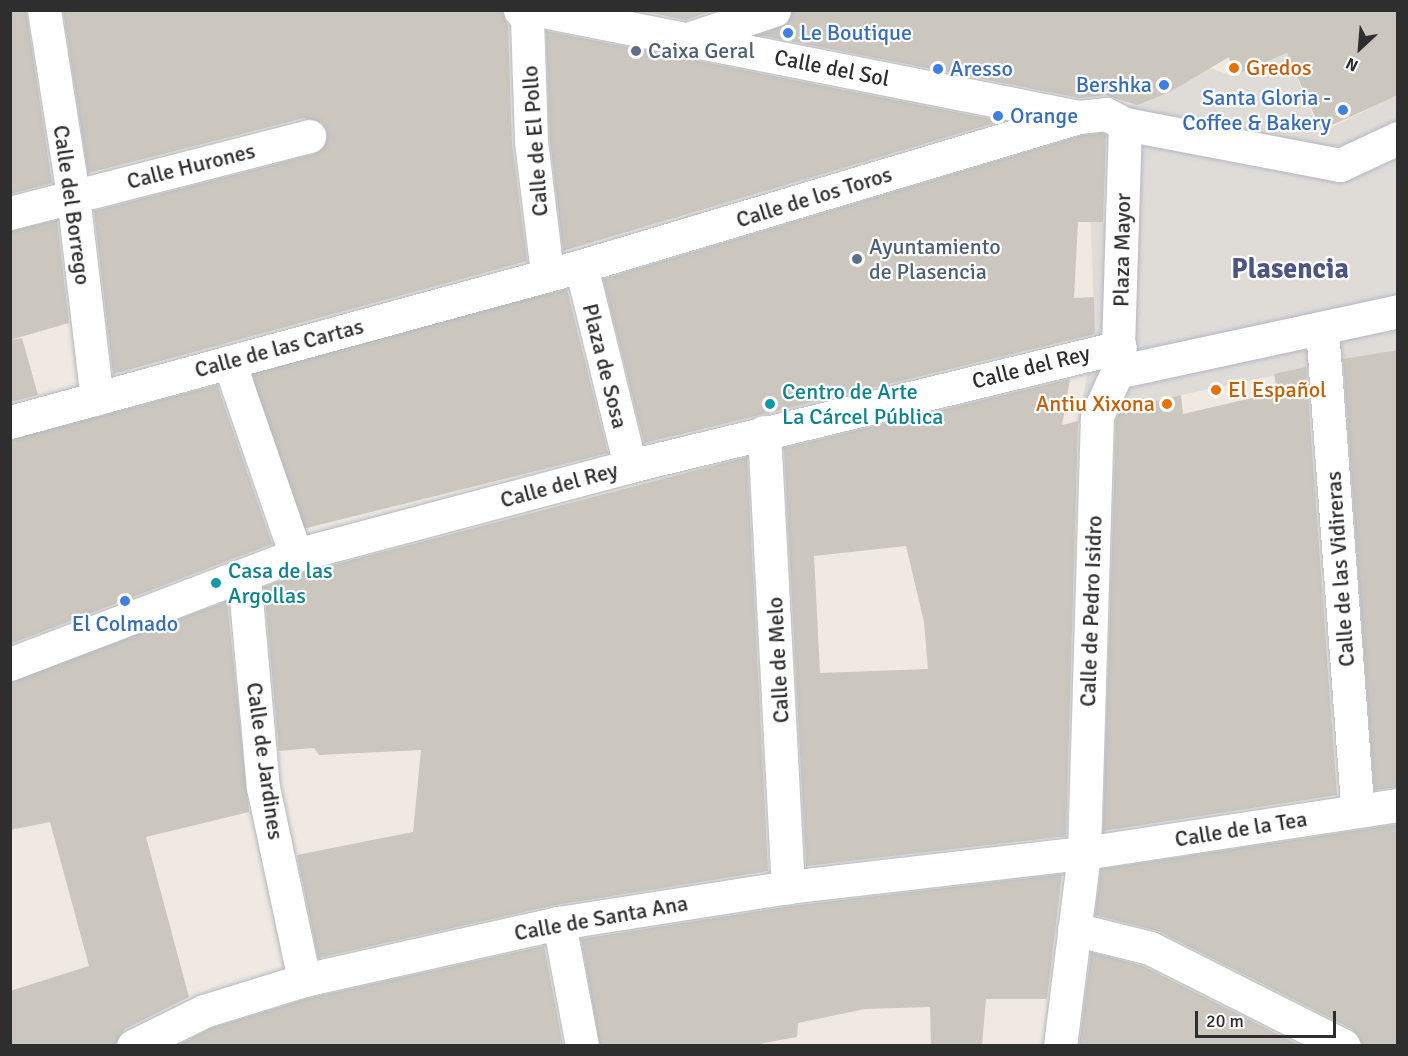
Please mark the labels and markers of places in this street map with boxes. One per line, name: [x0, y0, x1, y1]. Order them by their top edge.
place label: Le Boutique: [800, 20, 912, 46]
marker: Le Boutique: [781, 26, 795, 40]
place label: Caixa Geral: [648, 38, 755, 64]
marker: Caixa Geral: [629, 44, 643, 58]
place label: Gredos: [1246, 55, 1312, 81]
place label: Aresso: [950, 56, 1013, 82]
marker: Gredos: [1227, 61, 1241, 75]
marker: Aresso: [931, 62, 945, 76]
place label: Bershka: [1076, 72, 1152, 98]
marker: Bershka: [1157, 78, 1171, 92]
place label: Santa Gloria - Coffee & Bakery: [1182, 84, 1331, 136]
place label: Orange: [1010, 103, 1078, 129]
marker: Santa Gloria - Coffee & Bakery: [1336, 103, 1350, 117]
marker: Orange: [991, 109, 1005, 123]
place label: Ayuntamiento de Plasencia: [869, 233, 1001, 284]
marker: Ayuntamiento de Plasencia: [850, 252, 864, 266]
place label: El Español: [1228, 377, 1327, 403]
place label: Centro de Arte La Cárcel Pública: [782, 378, 943, 430]
marker: El Español: [1209, 383, 1223, 397]
place label: Antiu Xixona: [1036, 391, 1155, 417]
marker: Centro de Arte La Cárcel Pública: [763, 397, 777, 411]
marker: Antiu Xixona: [1160, 397, 1174, 411]
place label: Casa de las Argollas: [228, 557, 333, 608]
marker: Casa de las Argollas: [209, 576, 223, 590]
marker: El Colmado: [118, 594, 132, 608]
place label: El Colmado: [72, 611, 178, 637]

